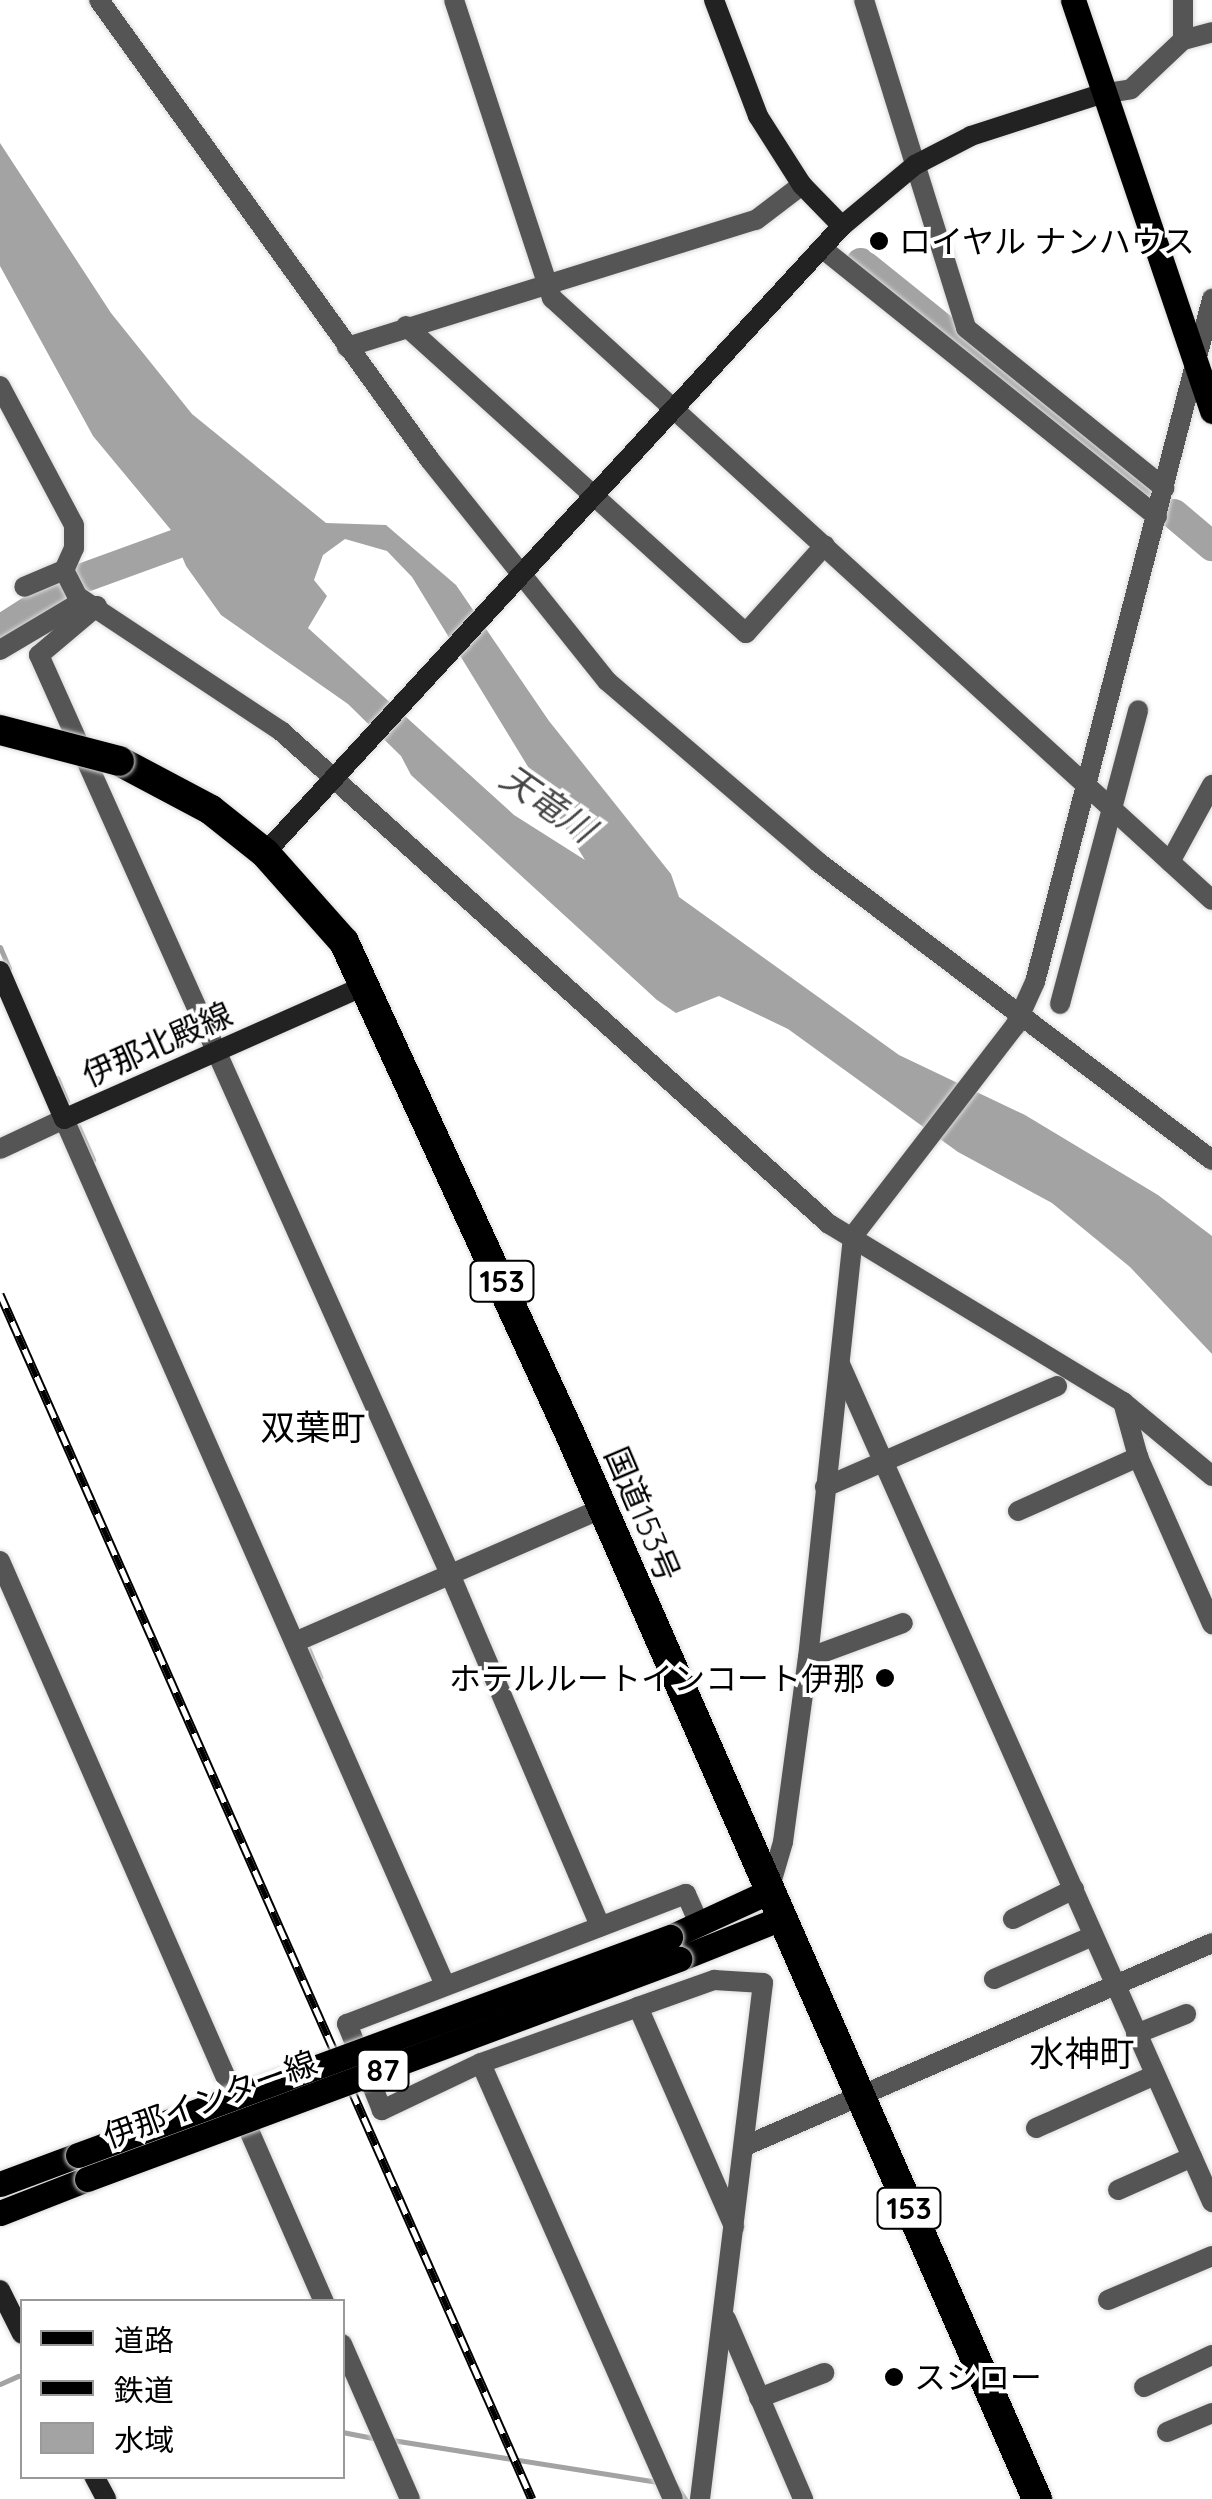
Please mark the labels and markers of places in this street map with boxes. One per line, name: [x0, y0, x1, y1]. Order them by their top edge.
place label: ロイヤル ナンハウス: [899, 222, 1196, 260]
marker: ロイヤル ナンハウス: [868, 230, 890, 252]
place label: ホテルルートインコート伊那: [449, 1659, 865, 1697]
marker: ホテルルートインコート伊那: [874, 1667, 896, 1689]
place label: スシロー: [914, 2358, 1042, 2396]
marker: スシロー: [883, 2366, 905, 2388]

